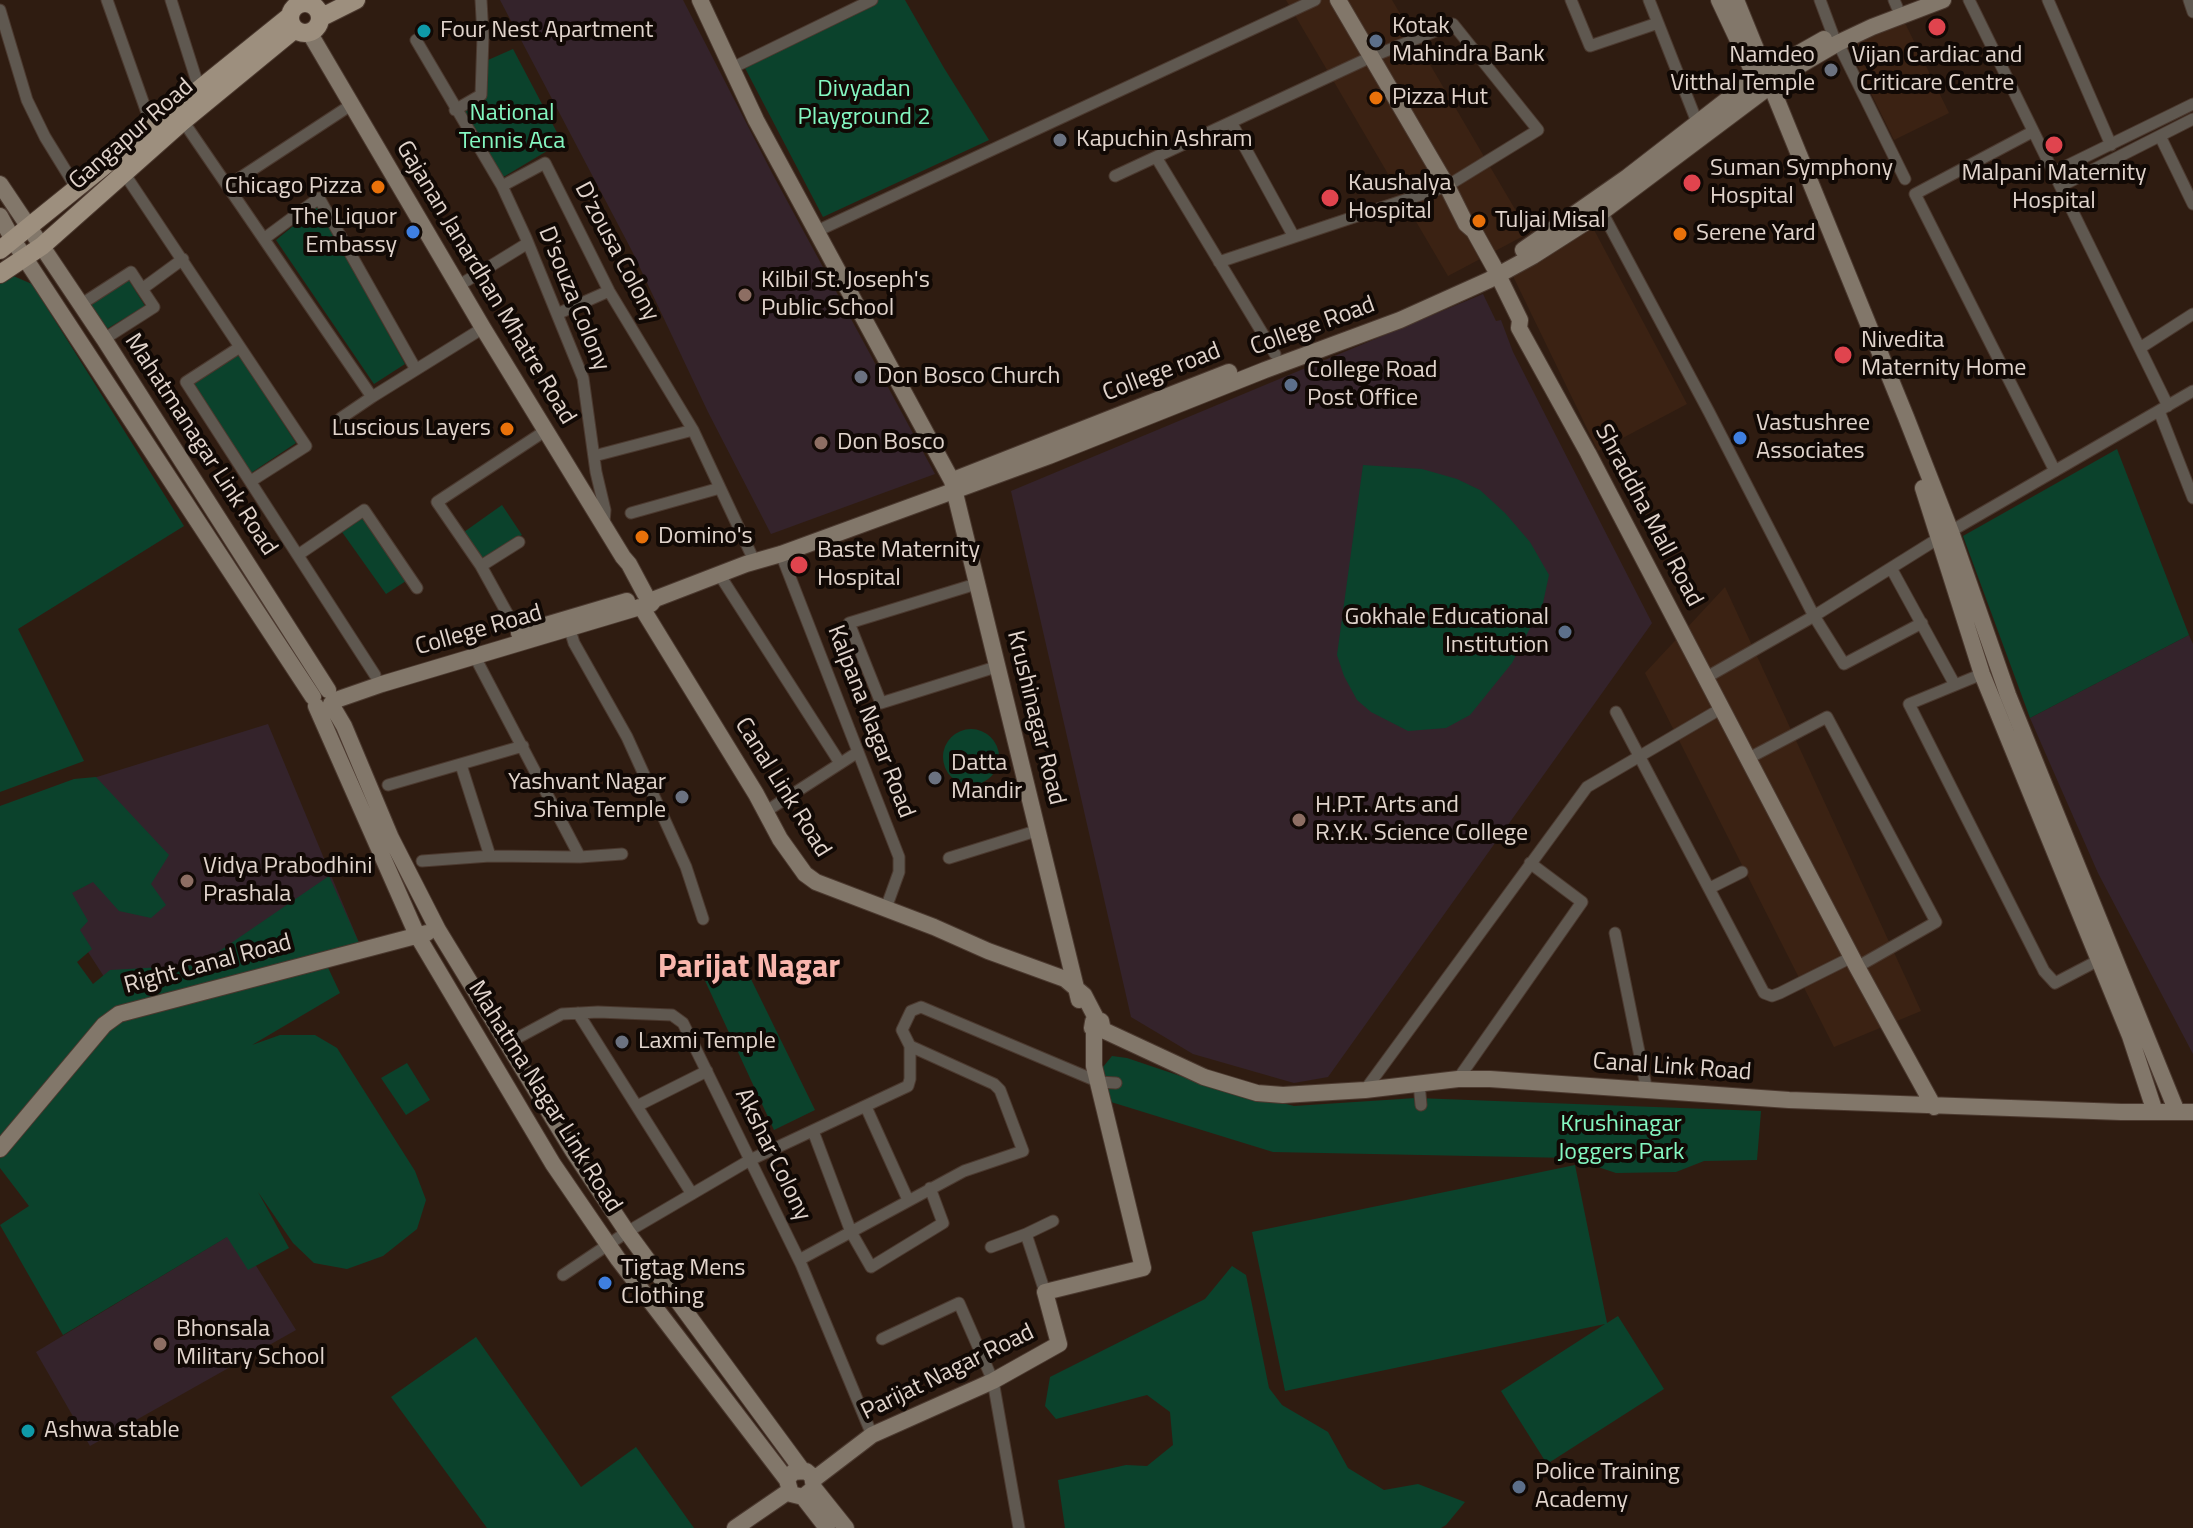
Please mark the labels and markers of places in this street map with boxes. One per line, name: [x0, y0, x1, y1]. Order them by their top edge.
place label: Kotak Mahindra Bank: [1392, 13, 1545, 69]
marker: Vijan Cardiac and Criticare Centre: [1926, 16, 1948, 38]
place label: Four Nest Apartment: [440, 17, 653, 45]
marker: Four Nest Apartment: [415, 22, 433, 40]
marker: Kotak Mahindra Bank: [1367, 32, 1385, 50]
place label: Namdeo Vitthal Temple: [1670, 42, 1815, 98]
place label: Vijan Cardiac and Criticare Centre: [1851, 42, 2023, 98]
marker: Namdeo Vitthal Temple: [1822, 61, 1840, 79]
place label: Pizza Hut: [1392, 84, 1488, 112]
marker: Pizza Hut: [1367, 89, 1385, 107]
place label: Kapuchin Ashram: [1076, 126, 1253, 154]
marker: Kapuchin Ashram: [1051, 131, 1069, 149]
marker: Malpani Maternity Hospital: [2043, 134, 2065, 156]
place label: Suman Symphony Hospital: [1710, 155, 1893, 211]
place label: Malpani Maternity Hospital: [1961, 160, 2147, 216]
place label: Kaushalya Hospital: [1348, 170, 1451, 226]
marker: Suman Symphony Hospital: [1681, 172, 1703, 194]
place label: Chicago Pizza: [225, 173, 362, 201]
marker: Chicago Pizza: [369, 178, 387, 196]
marker: Kaushalya Hospital: [1319, 187, 1341, 209]
place label: The Liquor Embassy: [291, 204, 397, 260]
place label: Tuljai Misal: [1495, 207, 1606, 235]
marker: Tuljai Misal: [1470, 212, 1488, 230]
place label: Serene Yard: [1696, 220, 1816, 248]
marker: The Liquor Embassy: [404, 223, 422, 241]
marker: Serene Yard: [1671, 225, 1689, 243]
place label: Kilbil St. Joseph's Public School: [761, 267, 930, 323]
marker: Kilbil St. Joseph's Public School: [736, 286, 754, 304]
place label: Nivedita Maternity Home: [1861, 327, 2026, 383]
marker: Nivedita Maternity Home: [1832, 344, 1854, 366]
place label: College Road Post Office: [1307, 357, 1437, 413]
place label: Don Bosco Church: [877, 363, 1060, 391]
marker: Don Bosco Church: [852, 368, 870, 386]
marker: College Road Post Office: [1282, 376, 1300, 394]
place label: Vastushree Associates: [1756, 410, 1870, 466]
place label: Luscious Layers: [332, 415, 491, 443]
marker: Luscious Layers: [498, 420, 516, 438]
place label: Don Bosco: [837, 429, 945, 457]
marker: Vastushree Associates: [1731, 429, 1749, 447]
marker: Don Bosco: [812, 434, 830, 452]
place label: Domino's: [658, 523, 753, 551]
marker: Domino's: [633, 528, 651, 546]
place label: Baste Maternity Hospital: [817, 537, 980, 593]
marker: Baste Maternity Hospital: [788, 554, 810, 576]
place label: Gokhale Educational Institution: [1344, 604, 1549, 660]
marker: Gokhale Educational Institution: [1556, 623, 1574, 641]
place label: Datta Mandir: [951, 750, 1022, 806]
place label: Yashvant Nagar Shiva Temple: [508, 769, 666, 825]
marker: Datta Mandir: [926, 769, 944, 787]
marker: Yashvant Nagar Shiva Temple: [673, 788, 691, 806]
place label: H.P.T. Arts and R.Y.K. Science College: [1315, 792, 1528, 848]
marker: H.P.T. Arts and R.Y.K. Science College: [1290, 811, 1308, 829]
place label: Vidya Prabodhini Prashala: [203, 853, 372, 909]
marker: Vidya Prabodhini Prashala: [178, 872, 196, 890]
place label: Laxmi Temple: [638, 1028, 776, 1056]
marker: Laxmi Temple: [613, 1033, 631, 1051]
place label: Tigtag Mens Clothing: [621, 1255, 745, 1311]
marker: Tigtag Mens Clothing: [596, 1274, 614, 1292]
place label: Bhonsala Military School: [176, 1316, 325, 1372]
marker: Bhonsala Military School: [151, 1335, 169, 1353]
place label: Ashwa stable: [44, 1417, 180, 1445]
marker: Ashwa stable: [19, 1422, 37, 1440]
place label: Police Training Academy: [1535, 1459, 1680, 1515]
marker: Police Training Academy: [1510, 1478, 1528, 1496]

